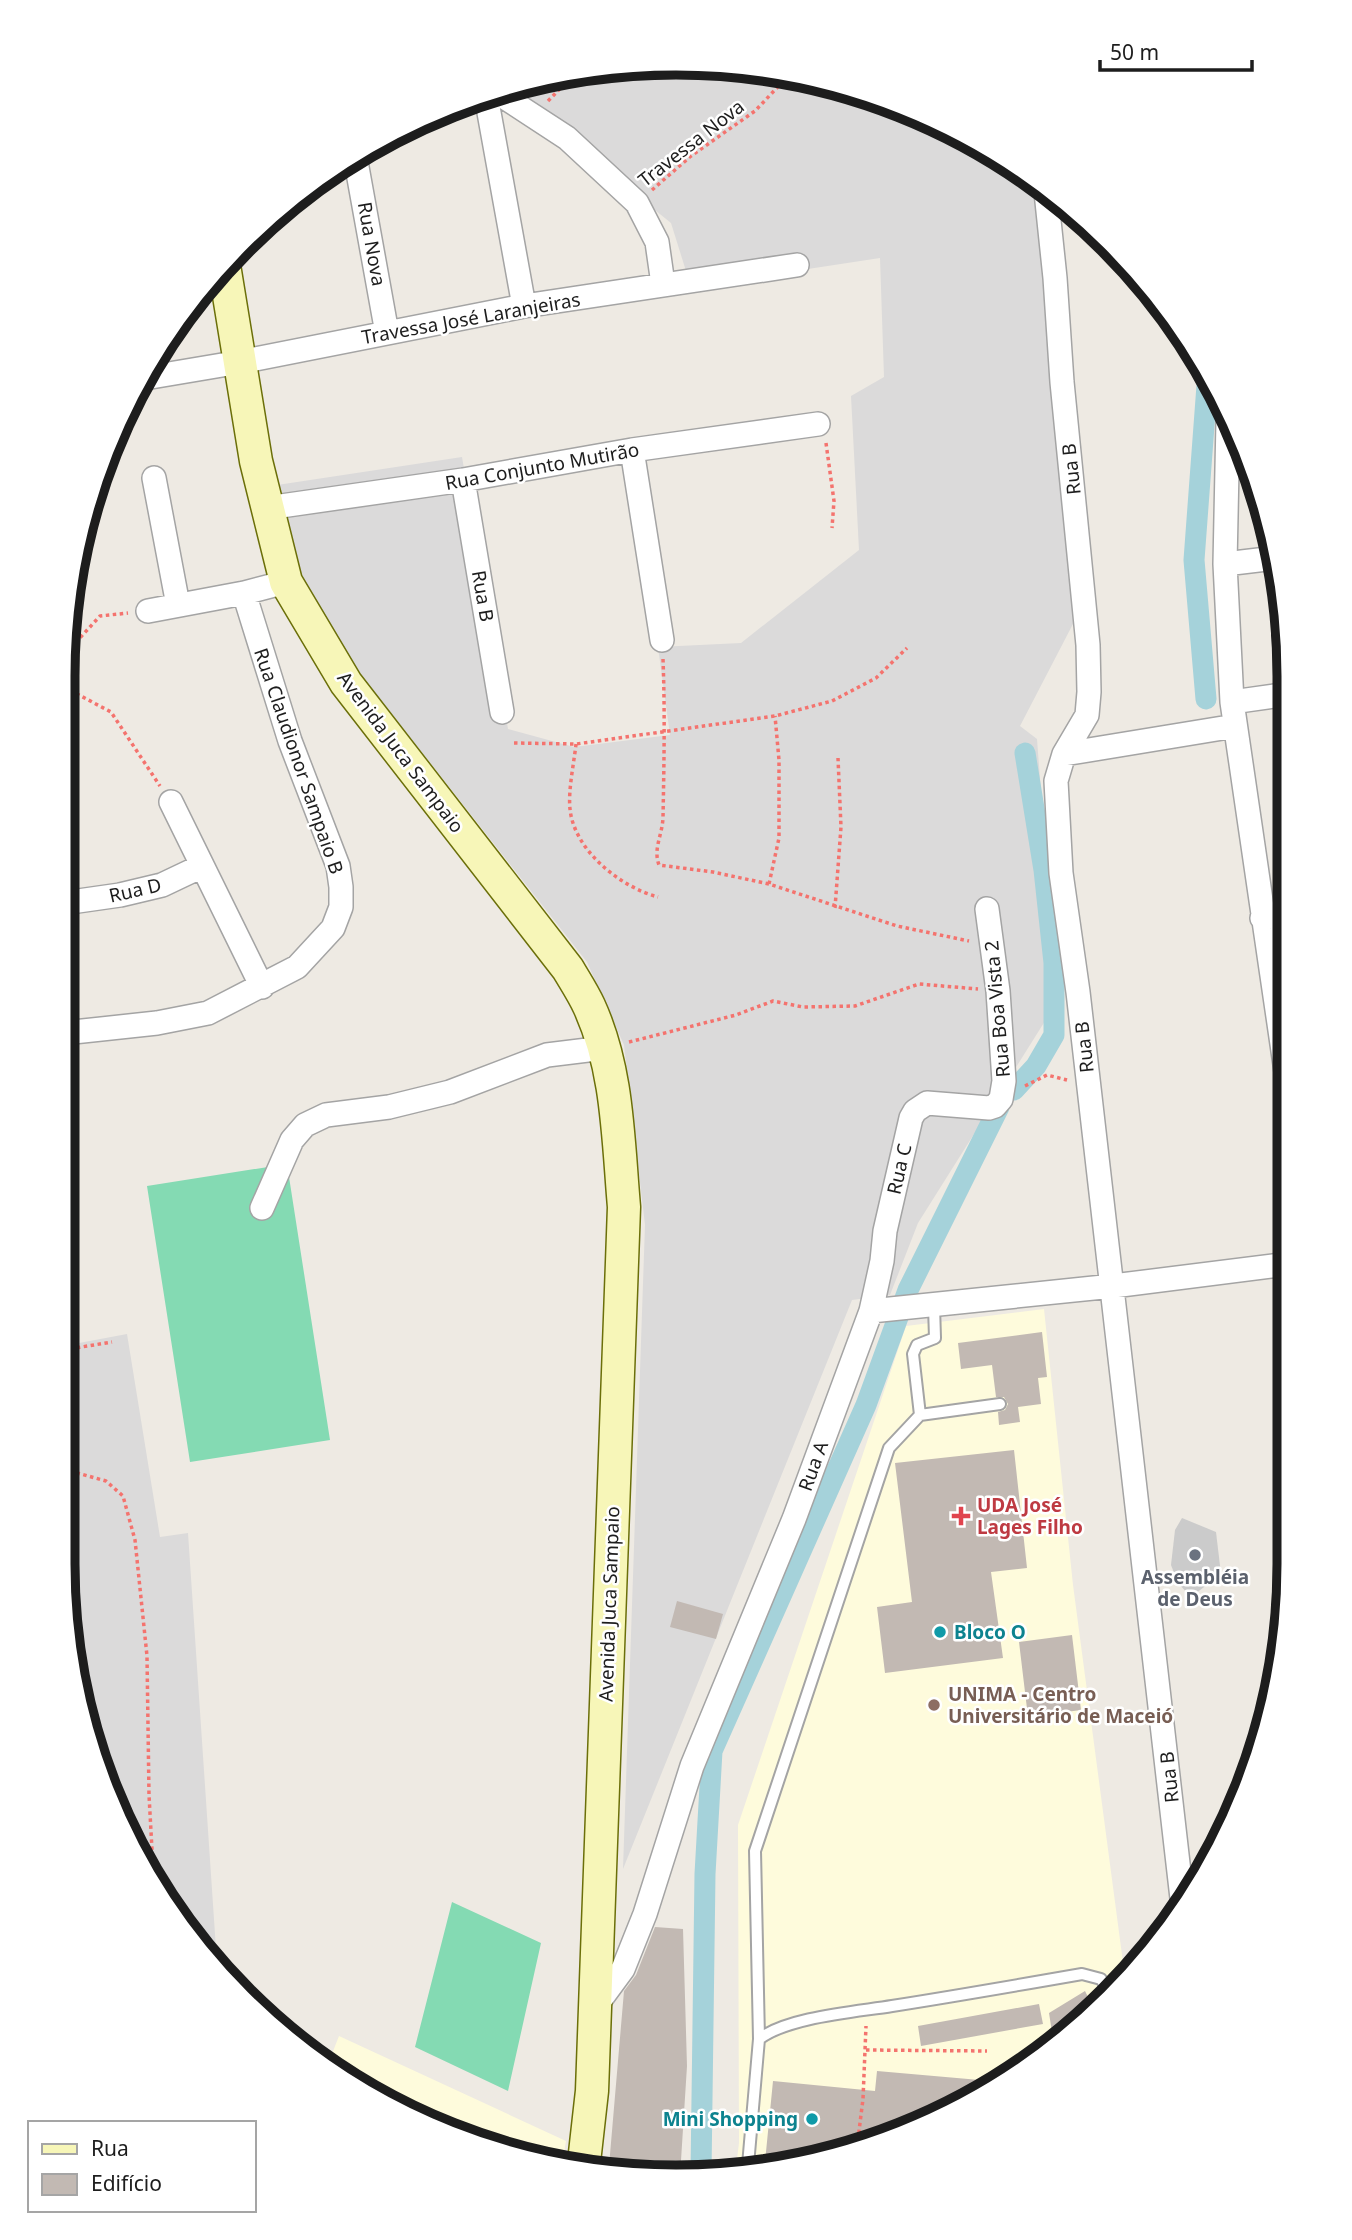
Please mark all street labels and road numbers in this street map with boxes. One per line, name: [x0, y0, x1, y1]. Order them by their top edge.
street label: Travessa Nova: [633, 93, 749, 193]
street label: Rua Nova: [352, 200, 392, 288]
street label: Travessa José Laranjeiras: [360, 286, 582, 350]
street label: Rua Conjunto Mutirão: [443, 436, 641, 496]
street label: Rua B: [1055, 442, 1087, 496]
street label: Rua B: [466, 568, 500, 624]
street label: Rua Claudionor Sampaio B: [248, 645, 350, 877]
street label: Avenida Juca Sampaio: [332, 666, 470, 838]
street label: Rua D: [106, 871, 164, 909]
street label: Rua Boa Vista 2: [978, 939, 1016, 1079]
street label: Rua B: [1068, 1020, 1100, 1074]
street label: Rua C: [881, 1141, 917, 1197]
street label: Rua A: [792, 1437, 834, 1495]
street label: Avenida Juca Sampaio: [593, 1506, 625, 1702]
street label: Rua B: [1153, 1750, 1185, 1804]

